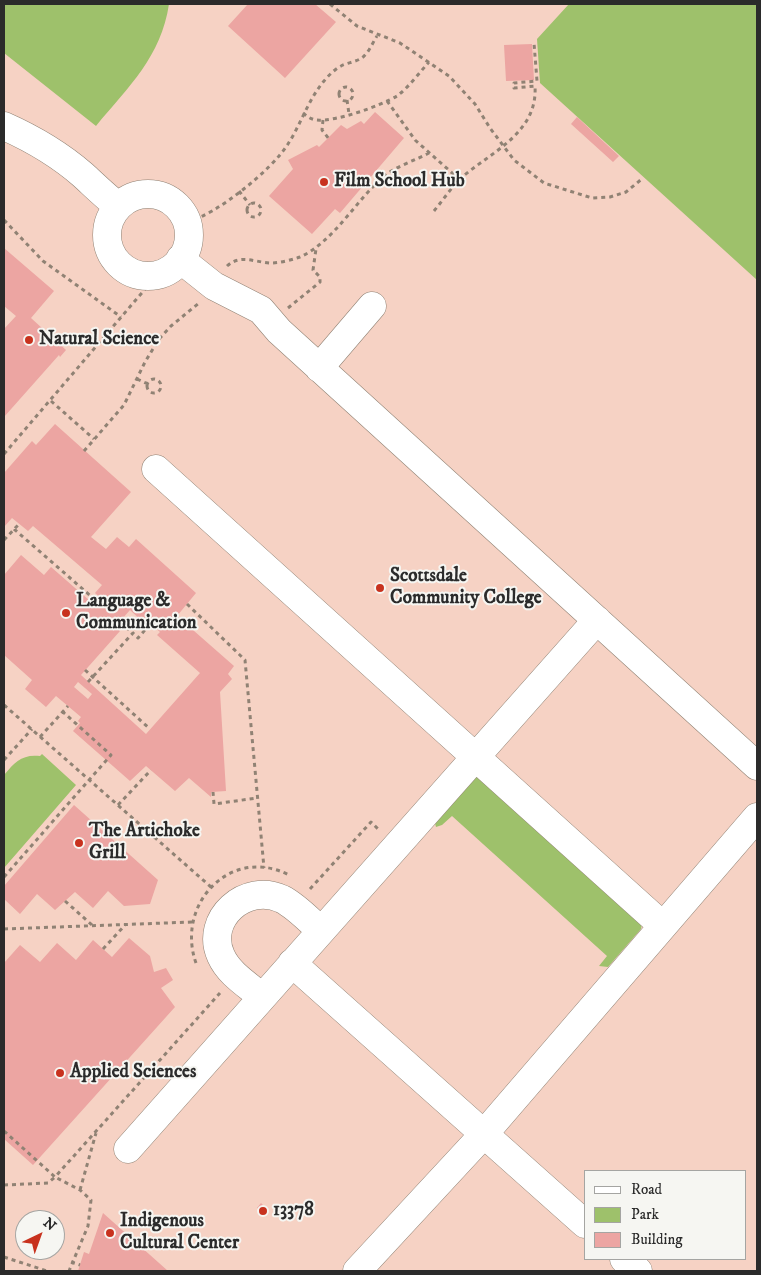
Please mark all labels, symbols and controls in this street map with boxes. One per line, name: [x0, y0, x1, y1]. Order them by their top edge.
place label: Film School Hub: [334, 171, 465, 193]
marker: Film School Hub: [318, 176, 330, 188]
place label: Natural Science: [39, 329, 159, 351]
marker: Natural Science: [23, 334, 35, 346]
place label: Scottsdale Community College: [390, 566, 542, 610]
marker: Scottsdale Community College: [374, 582, 386, 594]
place label: Language & Communication: [76, 591, 197, 635]
marker: Language & Communication: [60, 607, 72, 619]
place label: The Artichoke Grill: [89, 821, 200, 865]
marker: The Artichoke Grill: [73, 837, 85, 849]
place label: Applied Sciences: [70, 1062, 196, 1084]
marker: Applied Sciences: [54, 1067, 66, 1079]
legend: [584, 1170, 746, 1260]
text: Road: [631, 1180, 662, 1199]
place label: 13378: [273, 1200, 314, 1222]
marker: 13378: [257, 1205, 269, 1217]
text: Park: [631, 1205, 659, 1224]
north arrow: [15, 1210, 65, 1260]
place label: Indigenous Cultural Center: [120, 1211, 239, 1255]
text: N: [39, 1214, 60, 1235]
marker: Indigenous Cultural Center: [104, 1227, 116, 1239]
text: Building: [631, 1230, 683, 1249]

